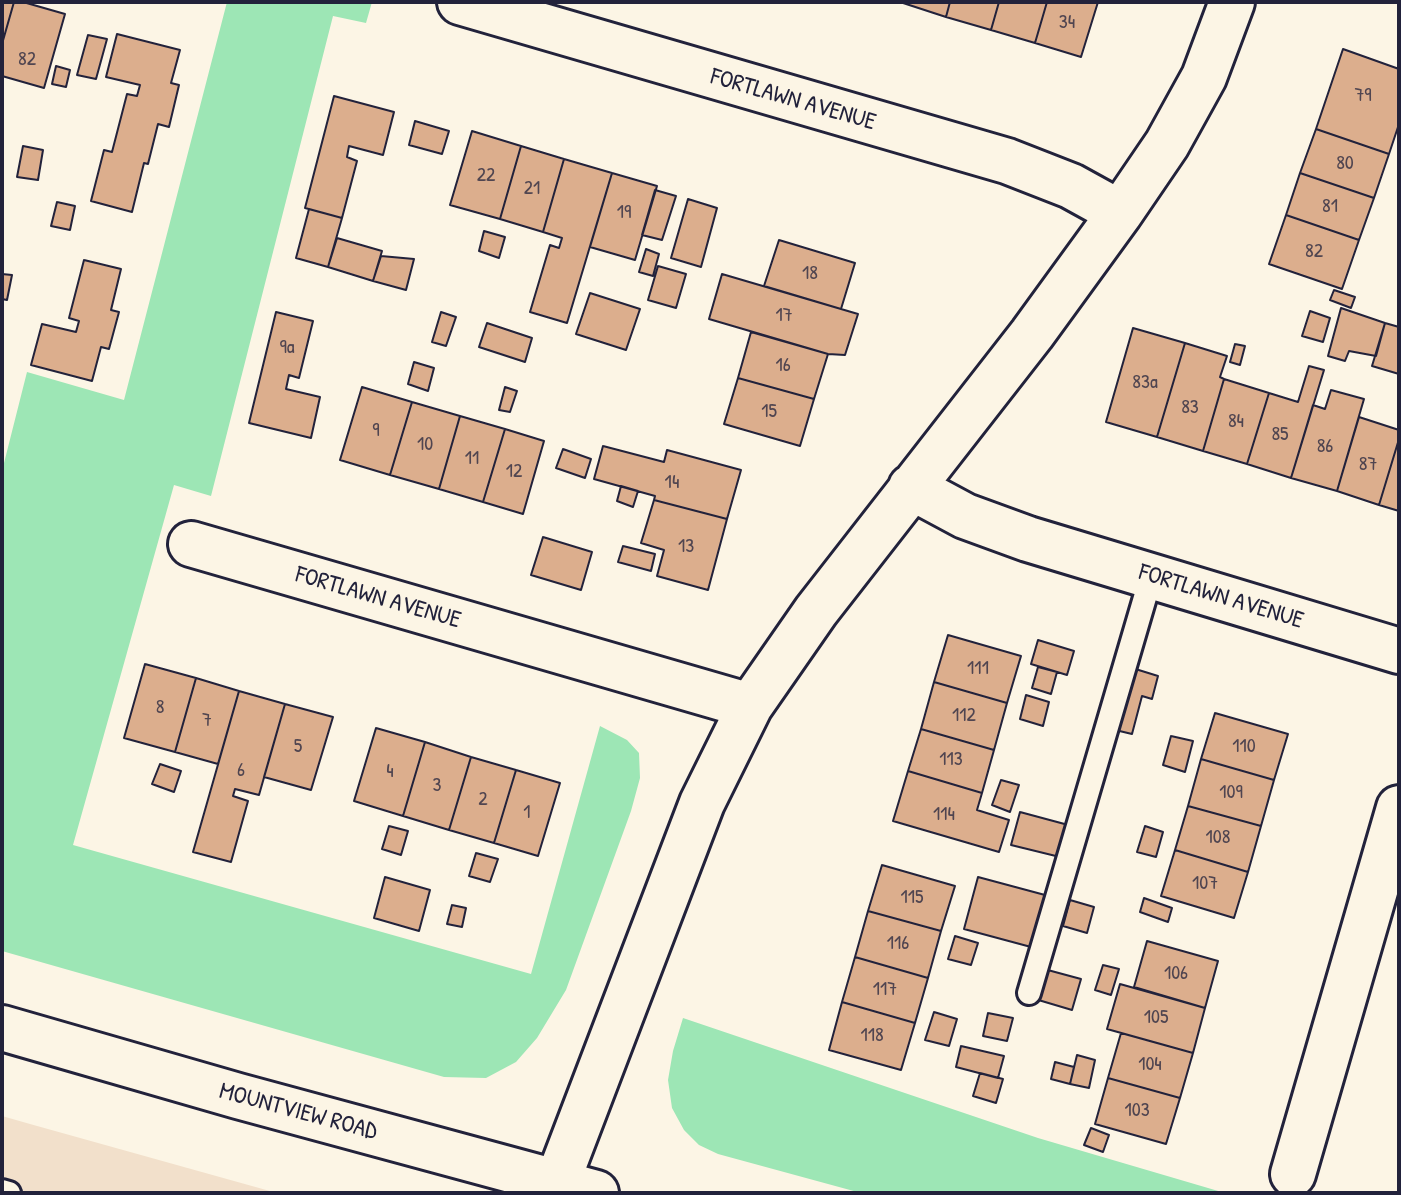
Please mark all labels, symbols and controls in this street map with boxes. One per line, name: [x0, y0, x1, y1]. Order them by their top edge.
house number: 34: [1059, 11, 1075, 35]
house number: 82: [18, 48, 36, 72]
street label: FORTLAWN AVENUE: [707, 63, 879, 137]
house number: 79: [1354, 84, 1372, 108]
house number: 80: [1336, 152, 1354, 176]
house number: 22: [477, 164, 495, 188]
house number: 21: [524, 177, 540, 201]
house number: 81: [1322, 195, 1338, 219]
house number: 19: [617, 201, 631, 225]
house number: 82: [1305, 240, 1323, 264]
house number: 18: [802, 262, 818, 286]
house number: 17: [775, 304, 793, 328]
house number: 9a: [279, 336, 295, 360]
house number: 16: [775, 354, 791, 378]
house number: 83a: [1132, 371, 1158, 395]
house number: 83: [1181, 396, 1199, 420]
house number: 15: [761, 400, 777, 424]
house number: 84: [1228, 410, 1244, 434]
house number: 9: [372, 419, 380, 443]
house number: 85: [1271, 423, 1289, 447]
house number: 10: [417, 433, 433, 457]
house number: 86: [1317, 435, 1333, 459]
house number: 11: [465, 447, 479, 471]
house number: 87: [1359, 453, 1377, 477]
house number: 12: [506, 460, 522, 484]
house number: 14: [665, 471, 679, 495]
house number: 13: [678, 535, 694, 559]
street label: FORTLAWN AVENUE: [1135, 558, 1307, 636]
street label: FORTLAWN AVENUE: [292, 561, 464, 635]
house number: 111: [967, 657, 989, 681]
house number: 8: [156, 696, 164, 720]
house number: 112: [952, 704, 976, 728]
house number: 7: [202, 709, 212, 733]
house number: 5: [294, 735, 302, 759]
house number: 110: [1232, 735, 1256, 759]
house number: 113: [939, 748, 963, 772]
house number: 6: [237, 759, 245, 783]
house number: 4: [386, 760, 394, 784]
house number: 3: [433, 774, 441, 798]
house number: 109: [1219, 781, 1243, 805]
house number: 2: [478, 788, 488, 812]
house number: 1: [523, 801, 531, 825]
house number: 114: [933, 803, 955, 827]
house number: 108: [1206, 826, 1230, 850]
house number: 107: [1192, 872, 1218, 896]
house number: 115: [901, 886, 923, 910]
house number: 116: [887, 932, 909, 956]
house number: 106: [1164, 962, 1188, 986]
house number: 117: [873, 978, 897, 1002]
house number: 105: [1144, 1006, 1168, 1030]
house number: 118: [860, 1024, 884, 1048]
house number: 104: [1138, 1053, 1162, 1077]
street label: MOUNTVIEW ROAD: [216, 1077, 380, 1147]
house number: 103: [1124, 1099, 1150, 1123]

